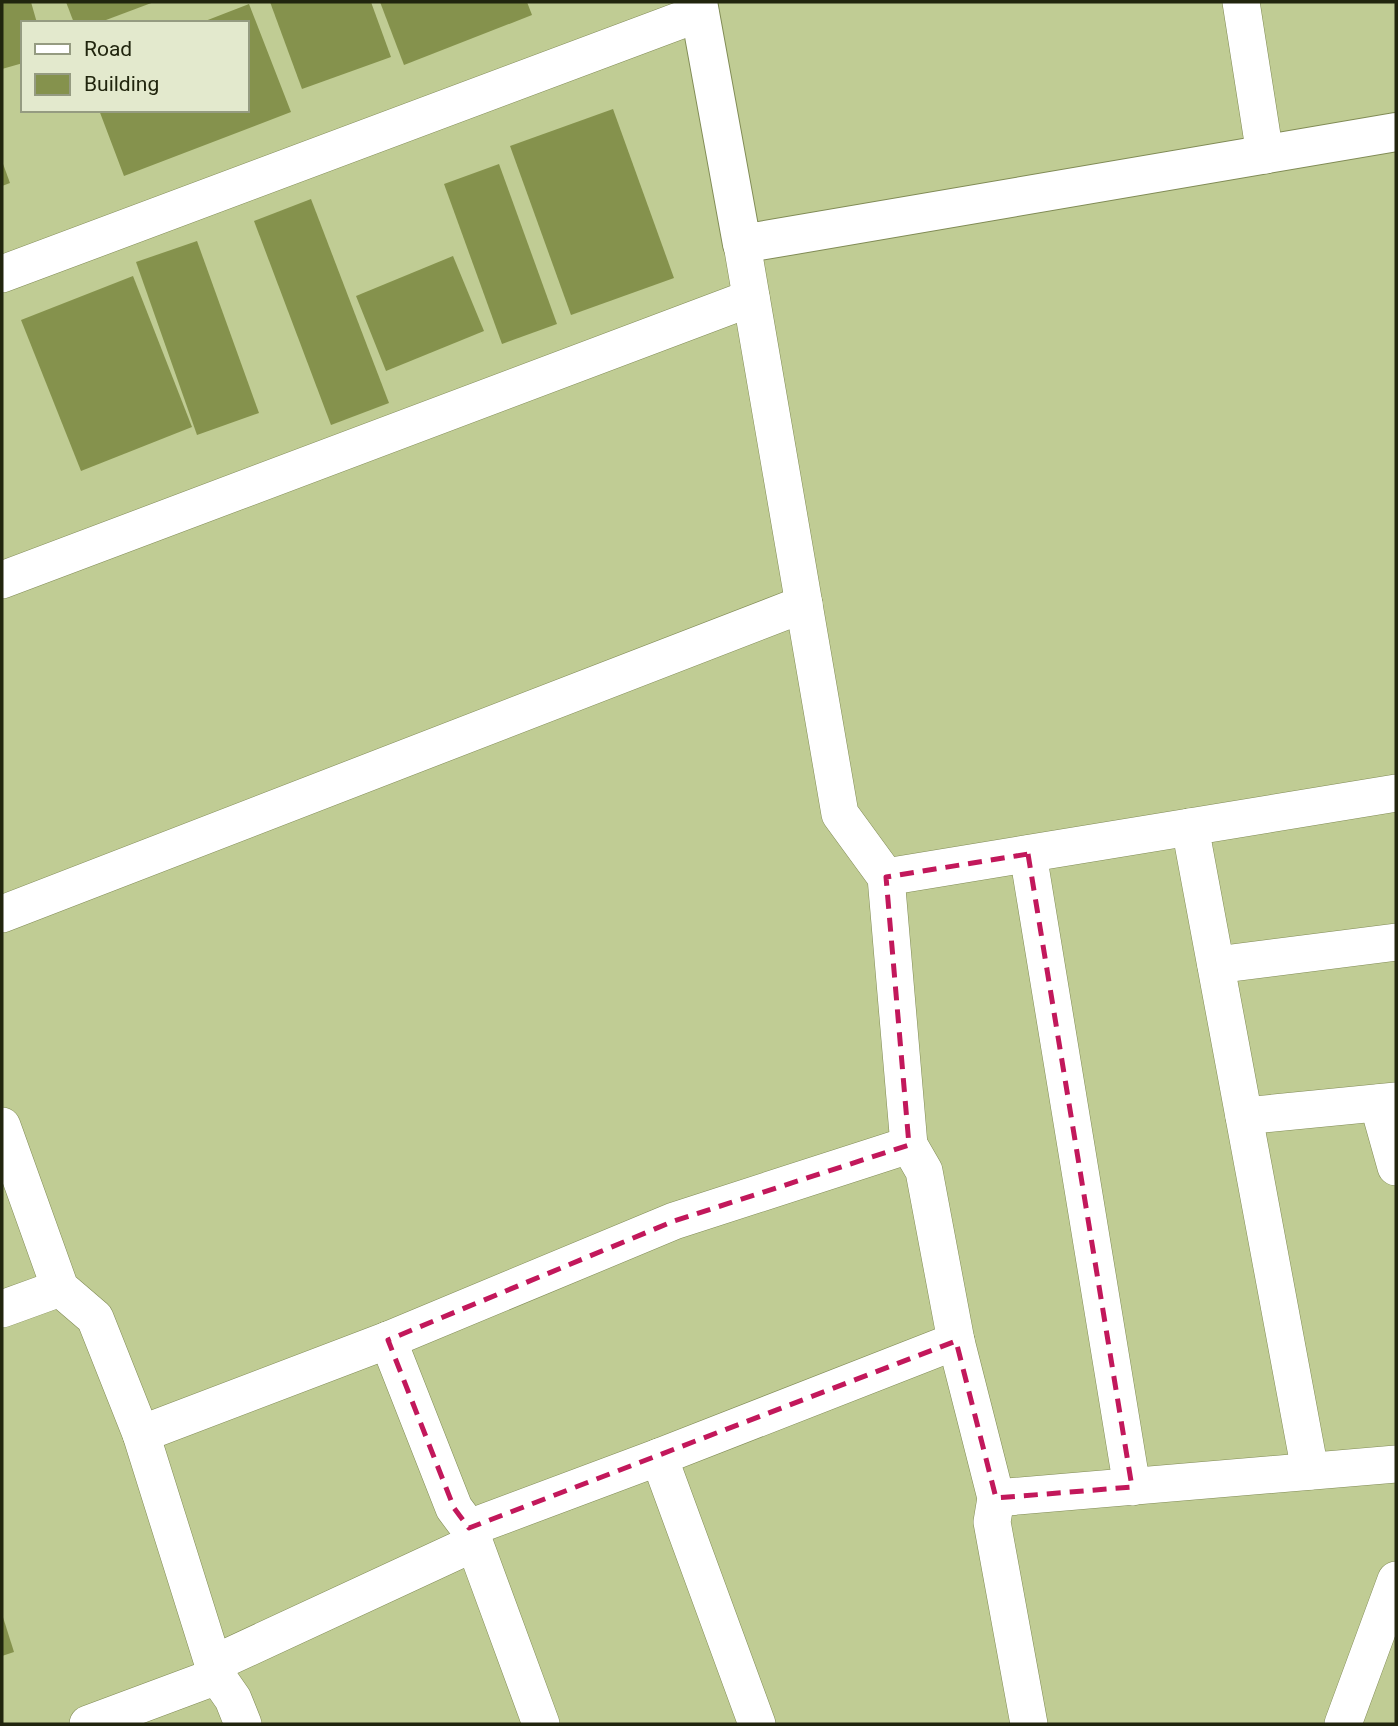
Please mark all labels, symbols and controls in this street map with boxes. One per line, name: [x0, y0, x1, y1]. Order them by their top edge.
legend: [21, 21, 248, 112]
text: Road: [84, 37, 132, 61]
text: Building: [84, 72, 159, 96]

